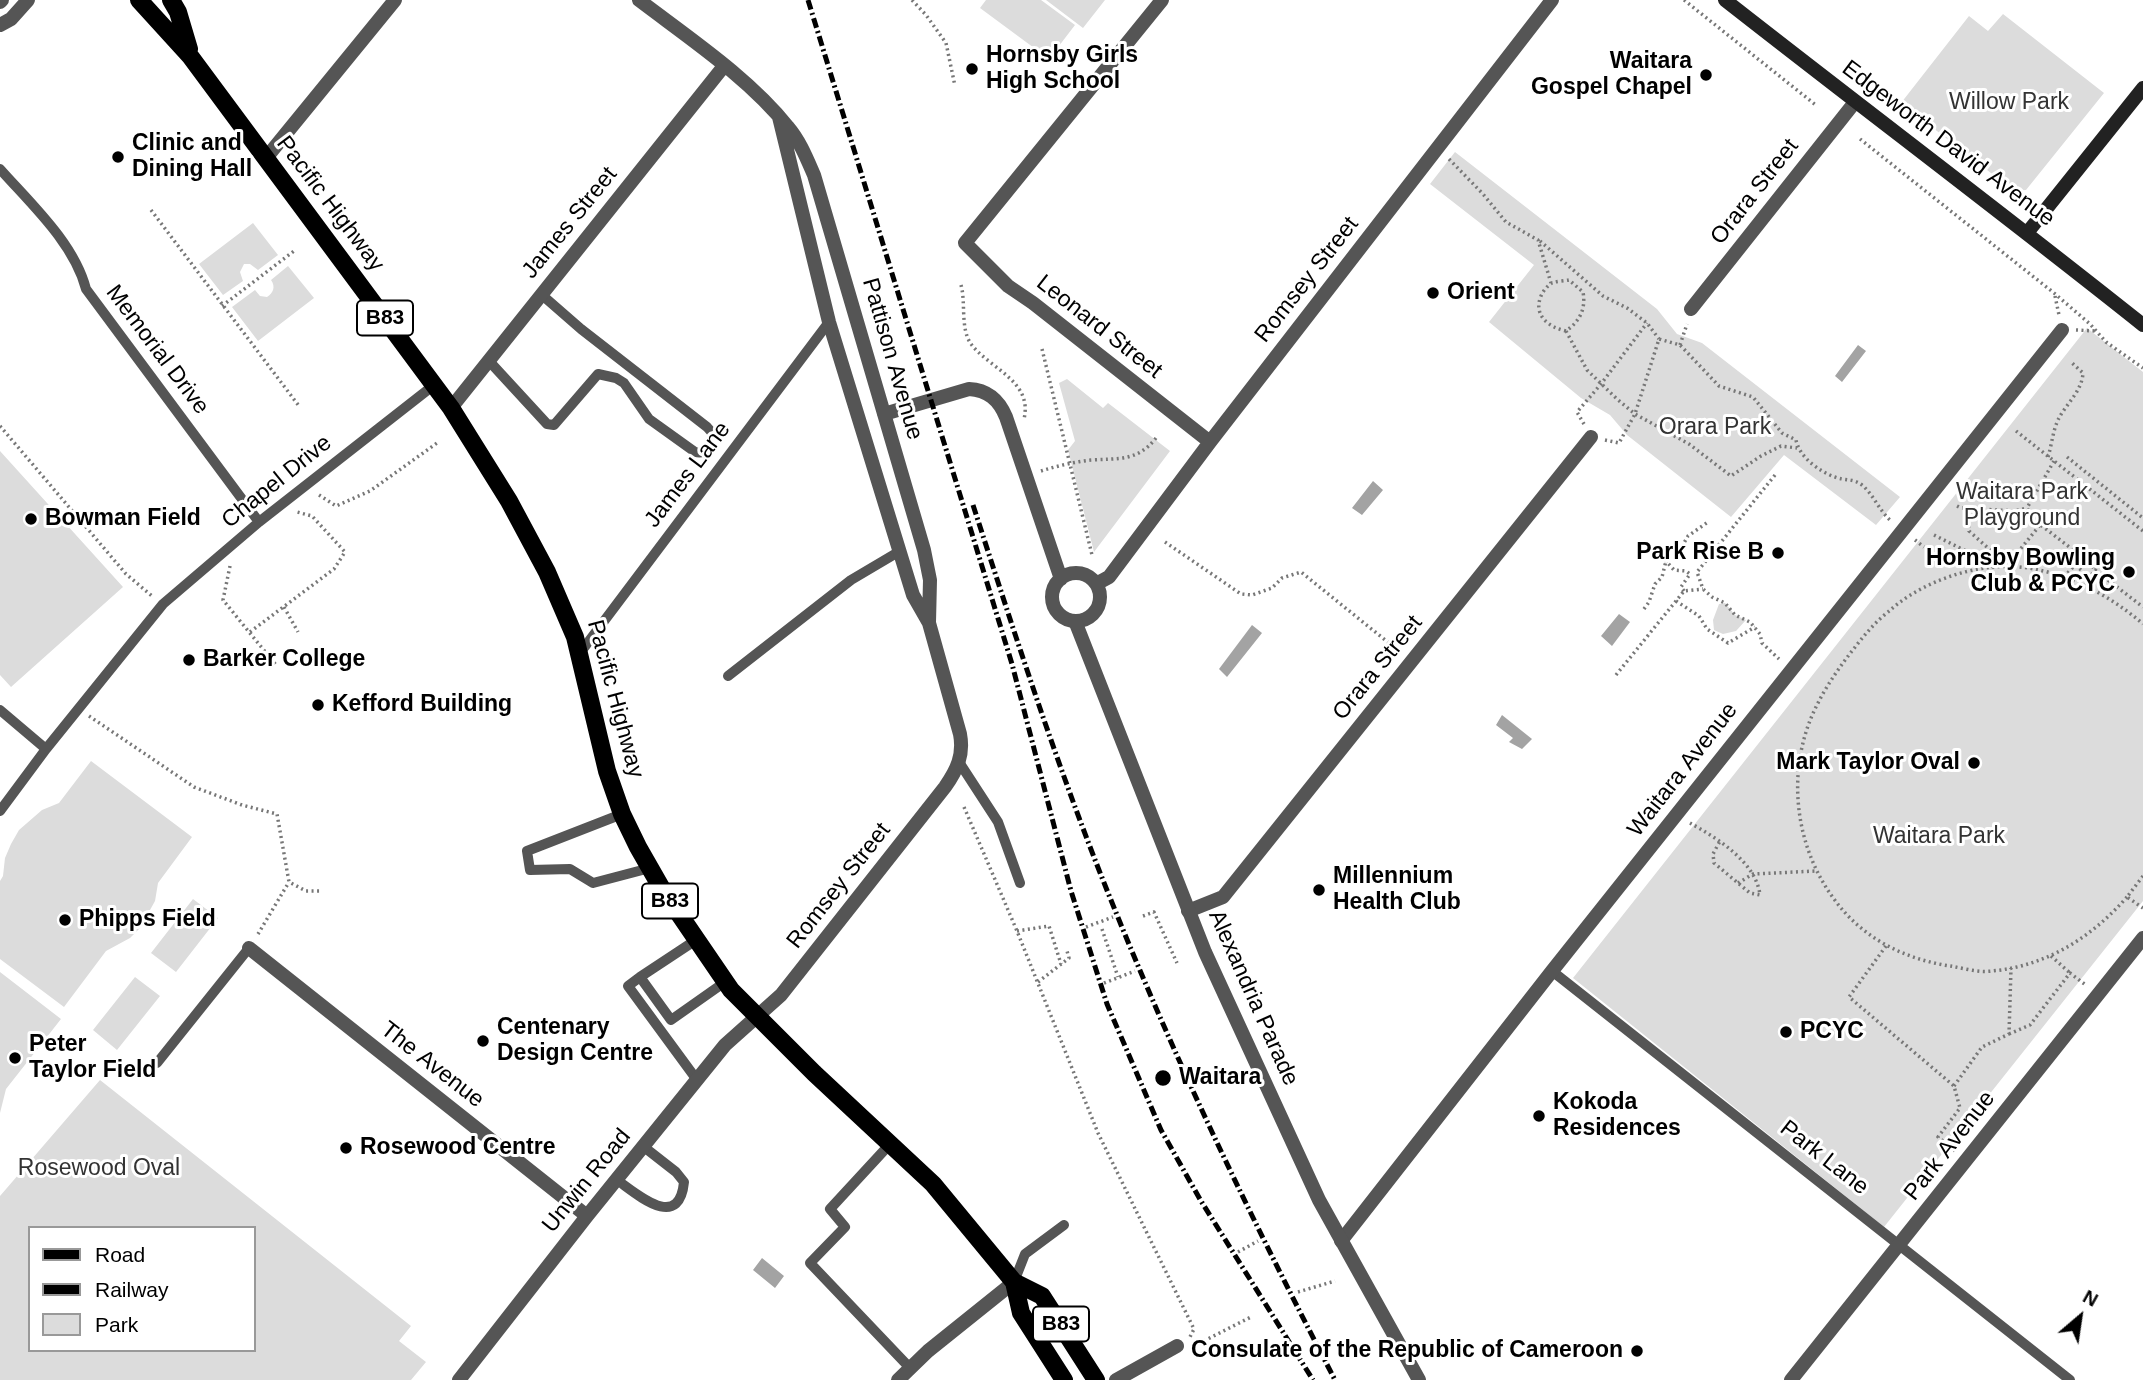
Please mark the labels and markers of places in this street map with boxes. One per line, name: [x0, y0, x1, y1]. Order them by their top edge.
place label: Hornsby Girls High School: [986, 42, 1138, 96]
place label: Waitara Gospel Chapel: [1531, 48, 1692, 102]
marker: Hornsby Girls High School: [964, 61, 980, 77]
marker: Waitara Gospel Chapel: [1698, 67, 1714, 83]
place label: Clinic and Dining Hall: [132, 130, 252, 184]
marker: Clinic and Dining Hall: [110, 149, 126, 165]
place label: Orient: [1447, 279, 1515, 307]
marker: Orient: [1425, 285, 1441, 301]
place label: Bowman Field: [45, 505, 201, 533]
marker: Bowman Field: [23, 511, 39, 527]
place label: Park Rise B: [1636, 539, 1764, 567]
marker: Park Rise B: [1770, 545, 1786, 561]
place label: Hornsby Bowling Club & PCYC: [1926, 545, 2115, 599]
marker: Hornsby Bowling Club & PCYC: [2121, 564, 2137, 580]
place label: Barker College: [203, 646, 365, 674]
marker: Barker College: [181, 652, 197, 668]
place label: Kefford Building: [332, 691, 512, 719]
marker: Kefford Building: [310, 697, 326, 713]
place label: Mark Taylor Oval: [1776, 749, 1960, 777]
marker: Mark Taylor Oval: [1966, 755, 1982, 771]
place label: Millennium Health Club: [1333, 863, 1461, 917]
marker: Millennium Health Club: [1311, 882, 1327, 898]
place label: Phipps Field: [79, 906, 216, 934]
marker: Phipps Field: [57, 912, 73, 928]
place label: Centenary Design Centre: [497, 1014, 653, 1068]
place label: PCYC: [1800, 1018, 1864, 1046]
marker: PCYC: [1778, 1024, 1794, 1040]
place label: Peter Taylor Field: [29, 1031, 156, 1085]
marker: Centenary Design Centre: [475, 1033, 491, 1049]
marker: Peter Taylor Field: [7, 1050, 23, 1066]
place label: Waitara: [1179, 1064, 1261, 1092]
marker: Waitara: [1153, 1068, 1173, 1088]
place label: Kokoda Residences: [1553, 1089, 1681, 1143]
marker: Kokoda Residences: [1531, 1108, 1547, 1124]
place label: Rosewood Centre: [360, 1134, 556, 1162]
marker: Rosewood Centre: [338, 1140, 354, 1156]
place label: Consulate of the Republic of Cameroon: [1191, 1337, 1623, 1365]
marker: Consulate of the Republic of Cameroon: [1629, 1343, 1645, 1359]

